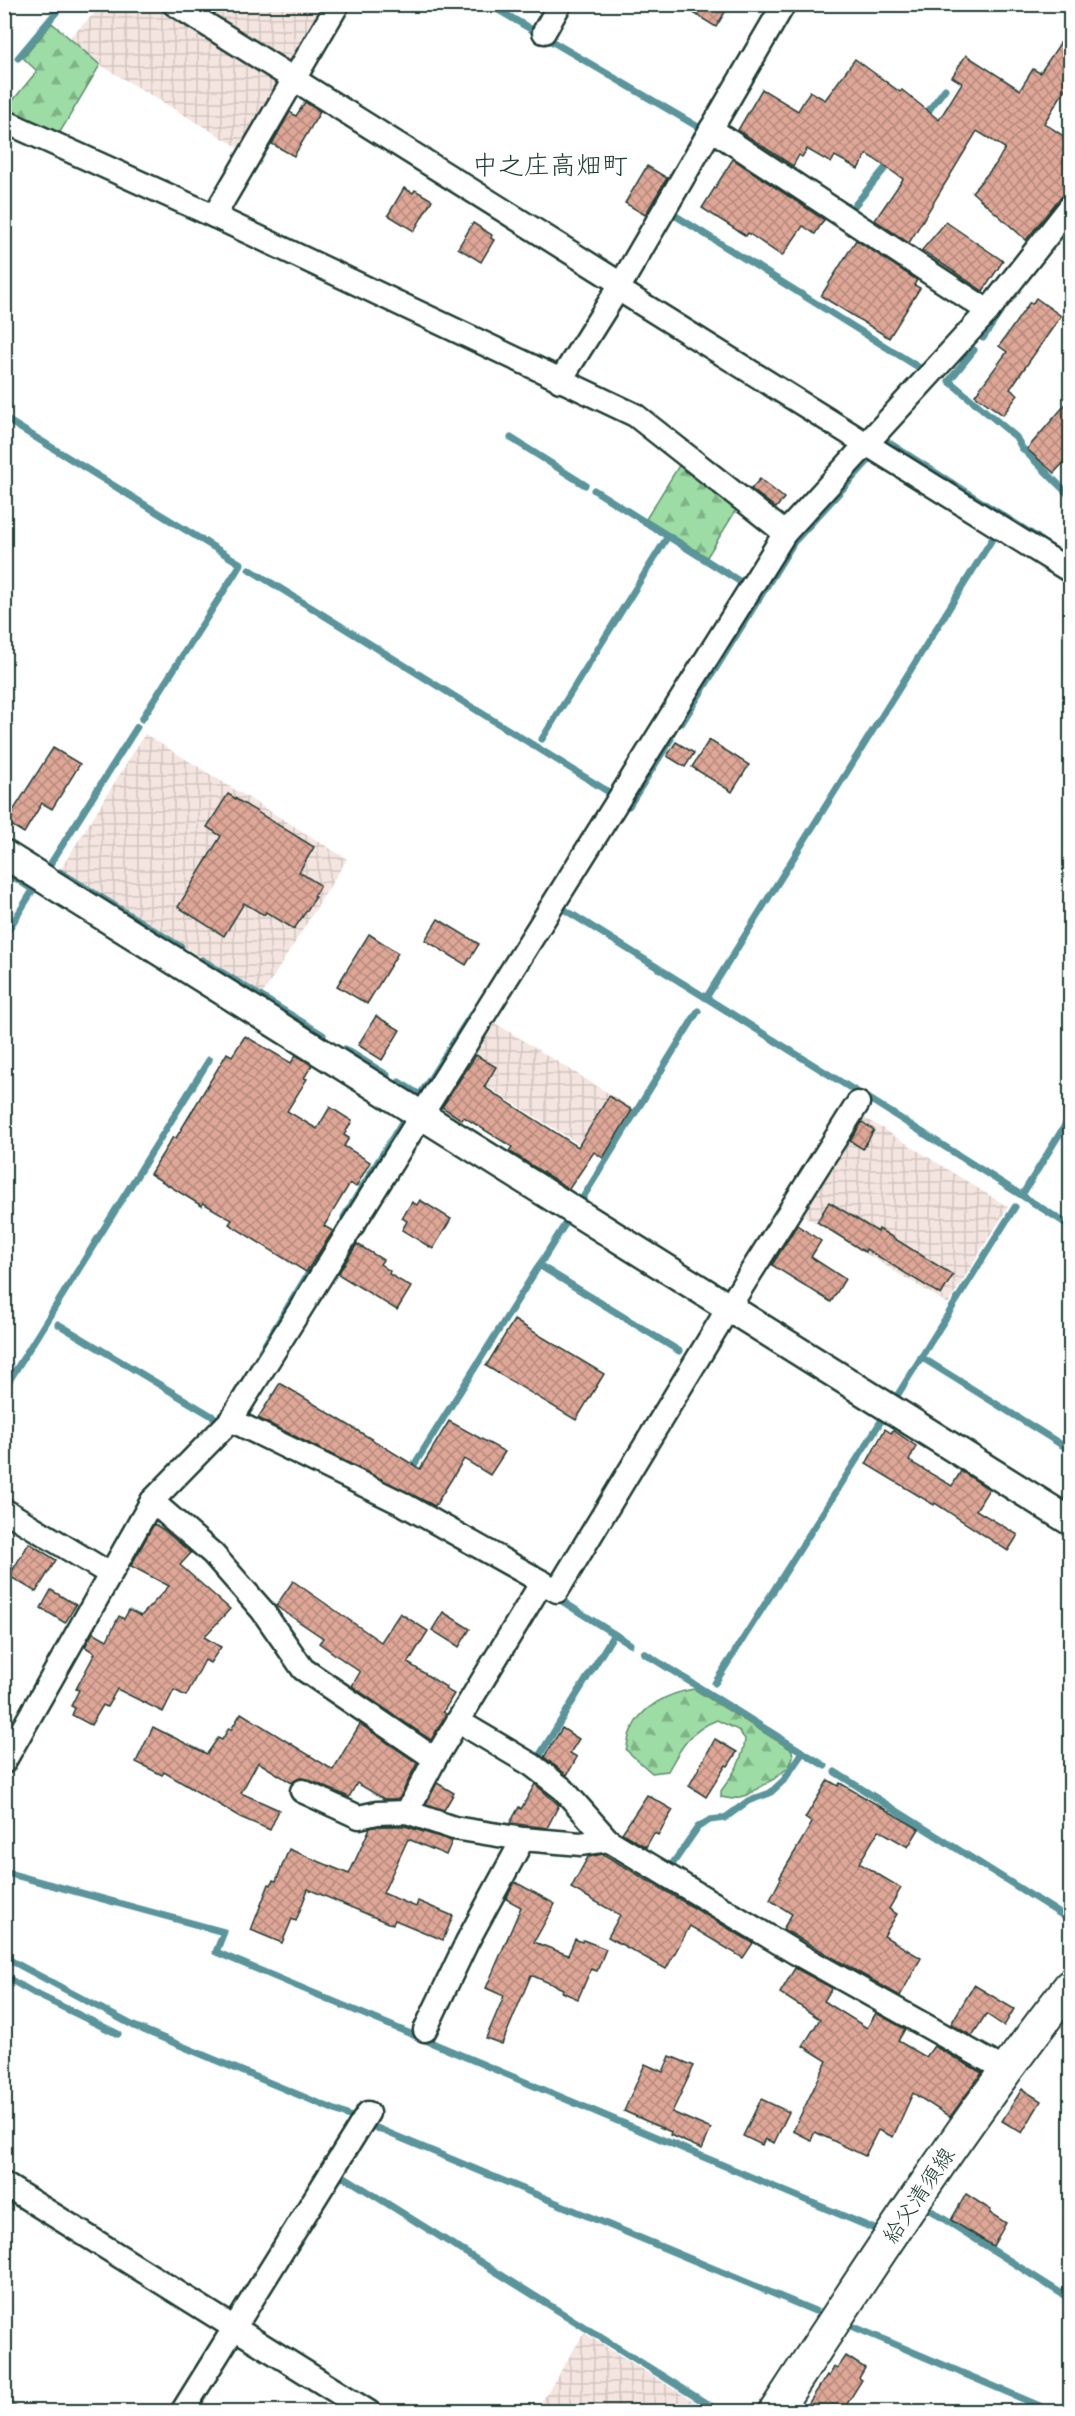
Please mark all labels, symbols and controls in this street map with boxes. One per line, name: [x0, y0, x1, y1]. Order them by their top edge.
district label: 中之庄高畑町: [472, 149, 628, 181]
street label: 給父清須線: [876, 2142, 960, 2248]

